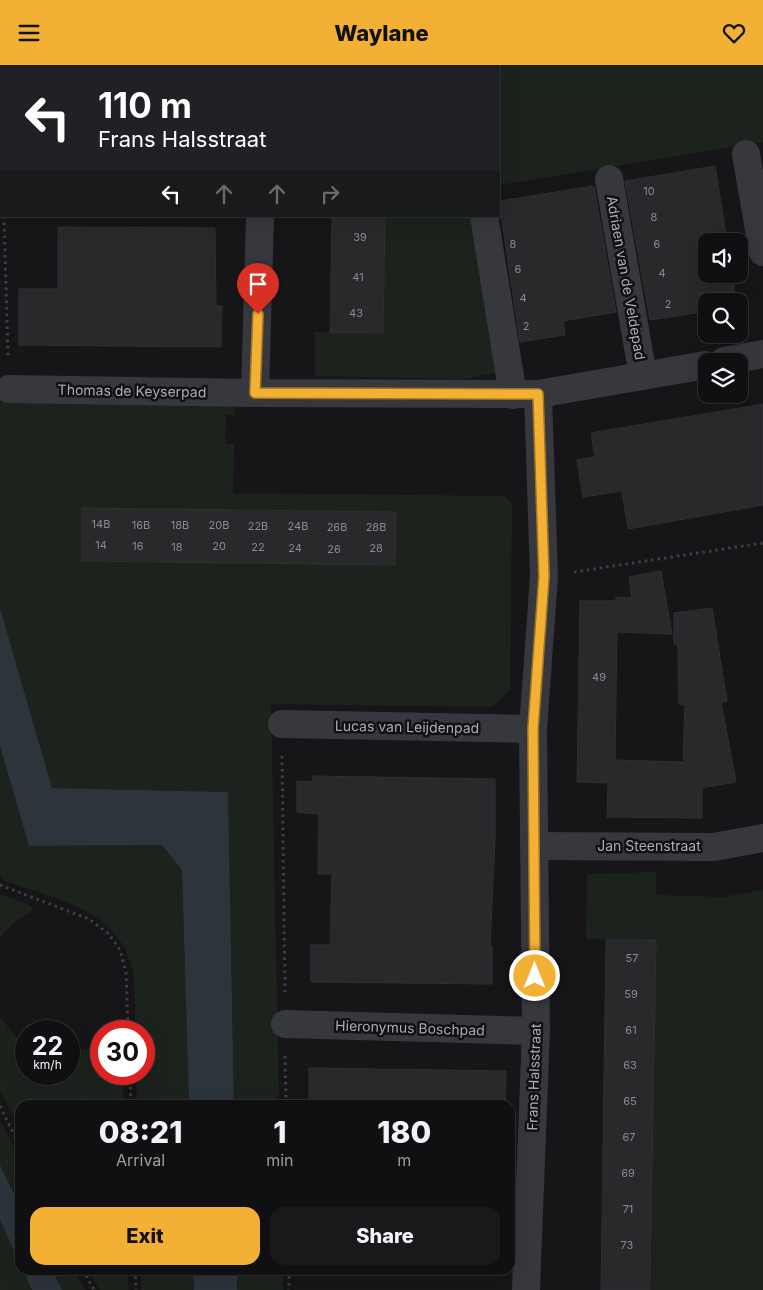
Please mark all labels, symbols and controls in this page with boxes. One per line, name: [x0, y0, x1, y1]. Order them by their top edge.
icon: menu: [15, 19, 43, 47]
icon: heart: [720, 19, 748, 47]
text: Waylane: [334, 20, 429, 46]
text: 110 m: [98, 84, 192, 126]
icon: left: [15, 85, 80, 150]
text: Frans Halsstraat: [98, 126, 266, 152]
icon: left: [157, 180, 185, 208]
icon: ahead: [210, 180, 238, 208]
icon: ahead: [263, 180, 291, 208]
icon: right: [316, 180, 344, 208]
house number: 10: [643, 184, 655, 198]
street label: Adriaen van de Veldepad: [604, 195, 649, 361]
house number: 8: [651, 210, 658, 224]
house number: 39: [353, 230, 367, 244]
map controls: [698, 233, 748, 403]
button: sound: [698, 233, 748, 283]
house number: 8: [510, 237, 517, 251]
house number: 6: [654, 237, 661, 251]
house number: 6: [515, 262, 522, 276]
pin: [237, 263, 279, 314]
house number: 4: [658, 266, 666, 280]
icon: arrive: [244, 270, 272, 298]
house number: 41: [352, 270, 364, 284]
house number: 4: [519, 291, 527, 305]
button: search: [698, 293, 748, 343]
house number: 2: [665, 297, 671, 311]
house number: 43: [349, 306, 363, 320]
house number: 2: [523, 319, 529, 333]
button: layers: [698, 353, 748, 403]
street label: Thomas de Keyserpad: [58, 381, 206, 400]
house number: 14B: [92, 517, 110, 531]
house number: 16B: [132, 518, 150, 532]
house number: 18B: [171, 518, 189, 532]
house number: 20B: [209, 518, 229, 532]
house number: 22B: [248, 519, 268, 533]
house number: 24B: [288, 519, 308, 533]
house number: 26B: [327, 520, 347, 534]
house number: 28B: [366, 520, 386, 534]
house number: 14: [95, 538, 107, 552]
house number: 16: [132, 539, 144, 553]
house number: 20: [212, 539, 226, 553]
house number: 18: [171, 540, 183, 554]
house number: 22: [251, 540, 265, 554]
house number: 24: [288, 541, 302, 555]
house number: 28: [369, 541, 383, 555]
house number: 26: [327, 542, 341, 556]
house number: 49: [592, 670, 606, 684]
street label: Lucas van Leijdenpad: [335, 717, 479, 736]
street label: Jan Steenstraat: [597, 837, 701, 854]
position arrow: [508, 949, 560, 1001]
house number: 57: [626, 951, 638, 965]
house number: 59: [624, 987, 638, 1001]
street label: Hieronymus Boschpad: [335, 1016, 485, 1039]
speed limit sign: 30: [90, 1020, 155, 1085]
street label: Frans Halsstraat: [523, 1023, 544, 1131]
house number: 61: [625, 1023, 637, 1037]
text: 22: [32, 1031, 63, 1061]
text: km/h: [33, 1057, 62, 1072]
house number: 63: [623, 1058, 637, 1072]
house number: 65: [623, 1094, 637, 1108]
text: 08:21: [99, 1114, 182, 1150]
text: 1: [273, 1114, 286, 1150]
text: 180: [377, 1114, 431, 1150]
house number: 67: [622, 1130, 636, 1144]
text: Arrival: [116, 1150, 165, 1170]
text: min: [266, 1150, 294, 1170]
text: m: [397, 1150, 411, 1170]
house number: 69: [621, 1166, 635, 1180]
house number: 71: [623, 1202, 633, 1216]
button: Exit: [30, 1207, 260, 1265]
button: Share: [270, 1207, 500, 1265]
house number: 73: [621, 1238, 634, 1252]

